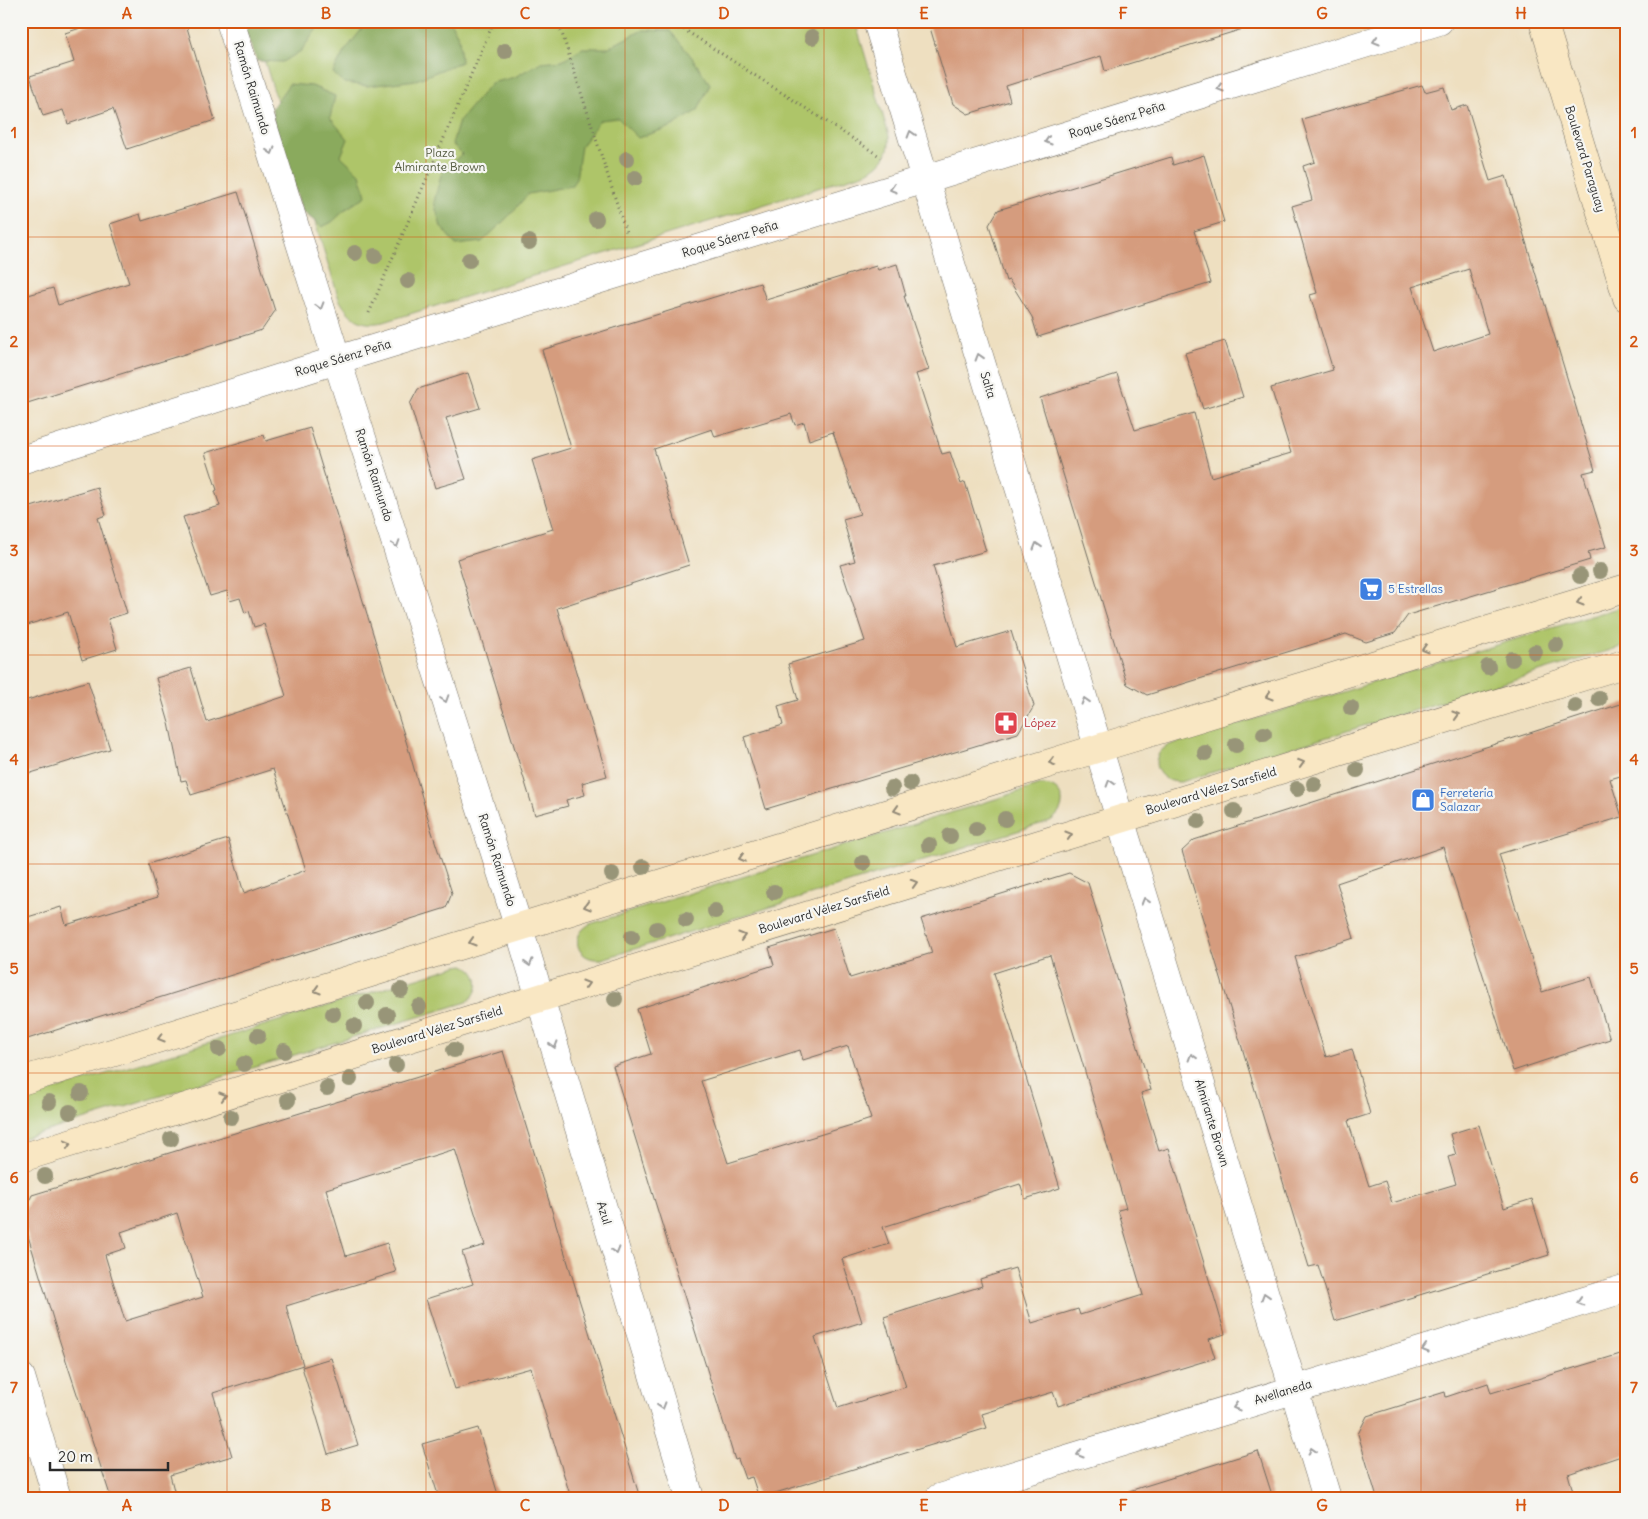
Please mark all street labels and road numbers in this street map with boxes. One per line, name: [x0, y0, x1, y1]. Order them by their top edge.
street label: Ramón Raimundo: [231, 39, 274, 137]
street label: Roque Sáenz Peña: [1067, 98, 1167, 141]
street label: Boulevard Paraguay: [1562, 104, 1609, 214]
street label: Roque Sáenz Peña: [680, 217, 780, 260]
street label: Roque Sáenz Peña: [293, 336, 393, 379]
street label: Salta: [977, 370, 1000, 400]
street label: Ramón Raimundo: [352, 426, 397, 523]
street label: Boulevard Vélez Sarsfield: [1144, 763, 1278, 818]
street label: Ramón Raimundo: [475, 811, 520, 908]
street label: Boulevard Vélez Sarsfield: [757, 882, 891, 937]
street label: Boulevard Vélez Sarsfield: [370, 1002, 504, 1057]
street label: Almirante Brown: [1192, 1077, 1233, 1169]
street label: Azul: [594, 1200, 615, 1226]
street label: Avellaneda: [1252, 1376, 1314, 1407]

